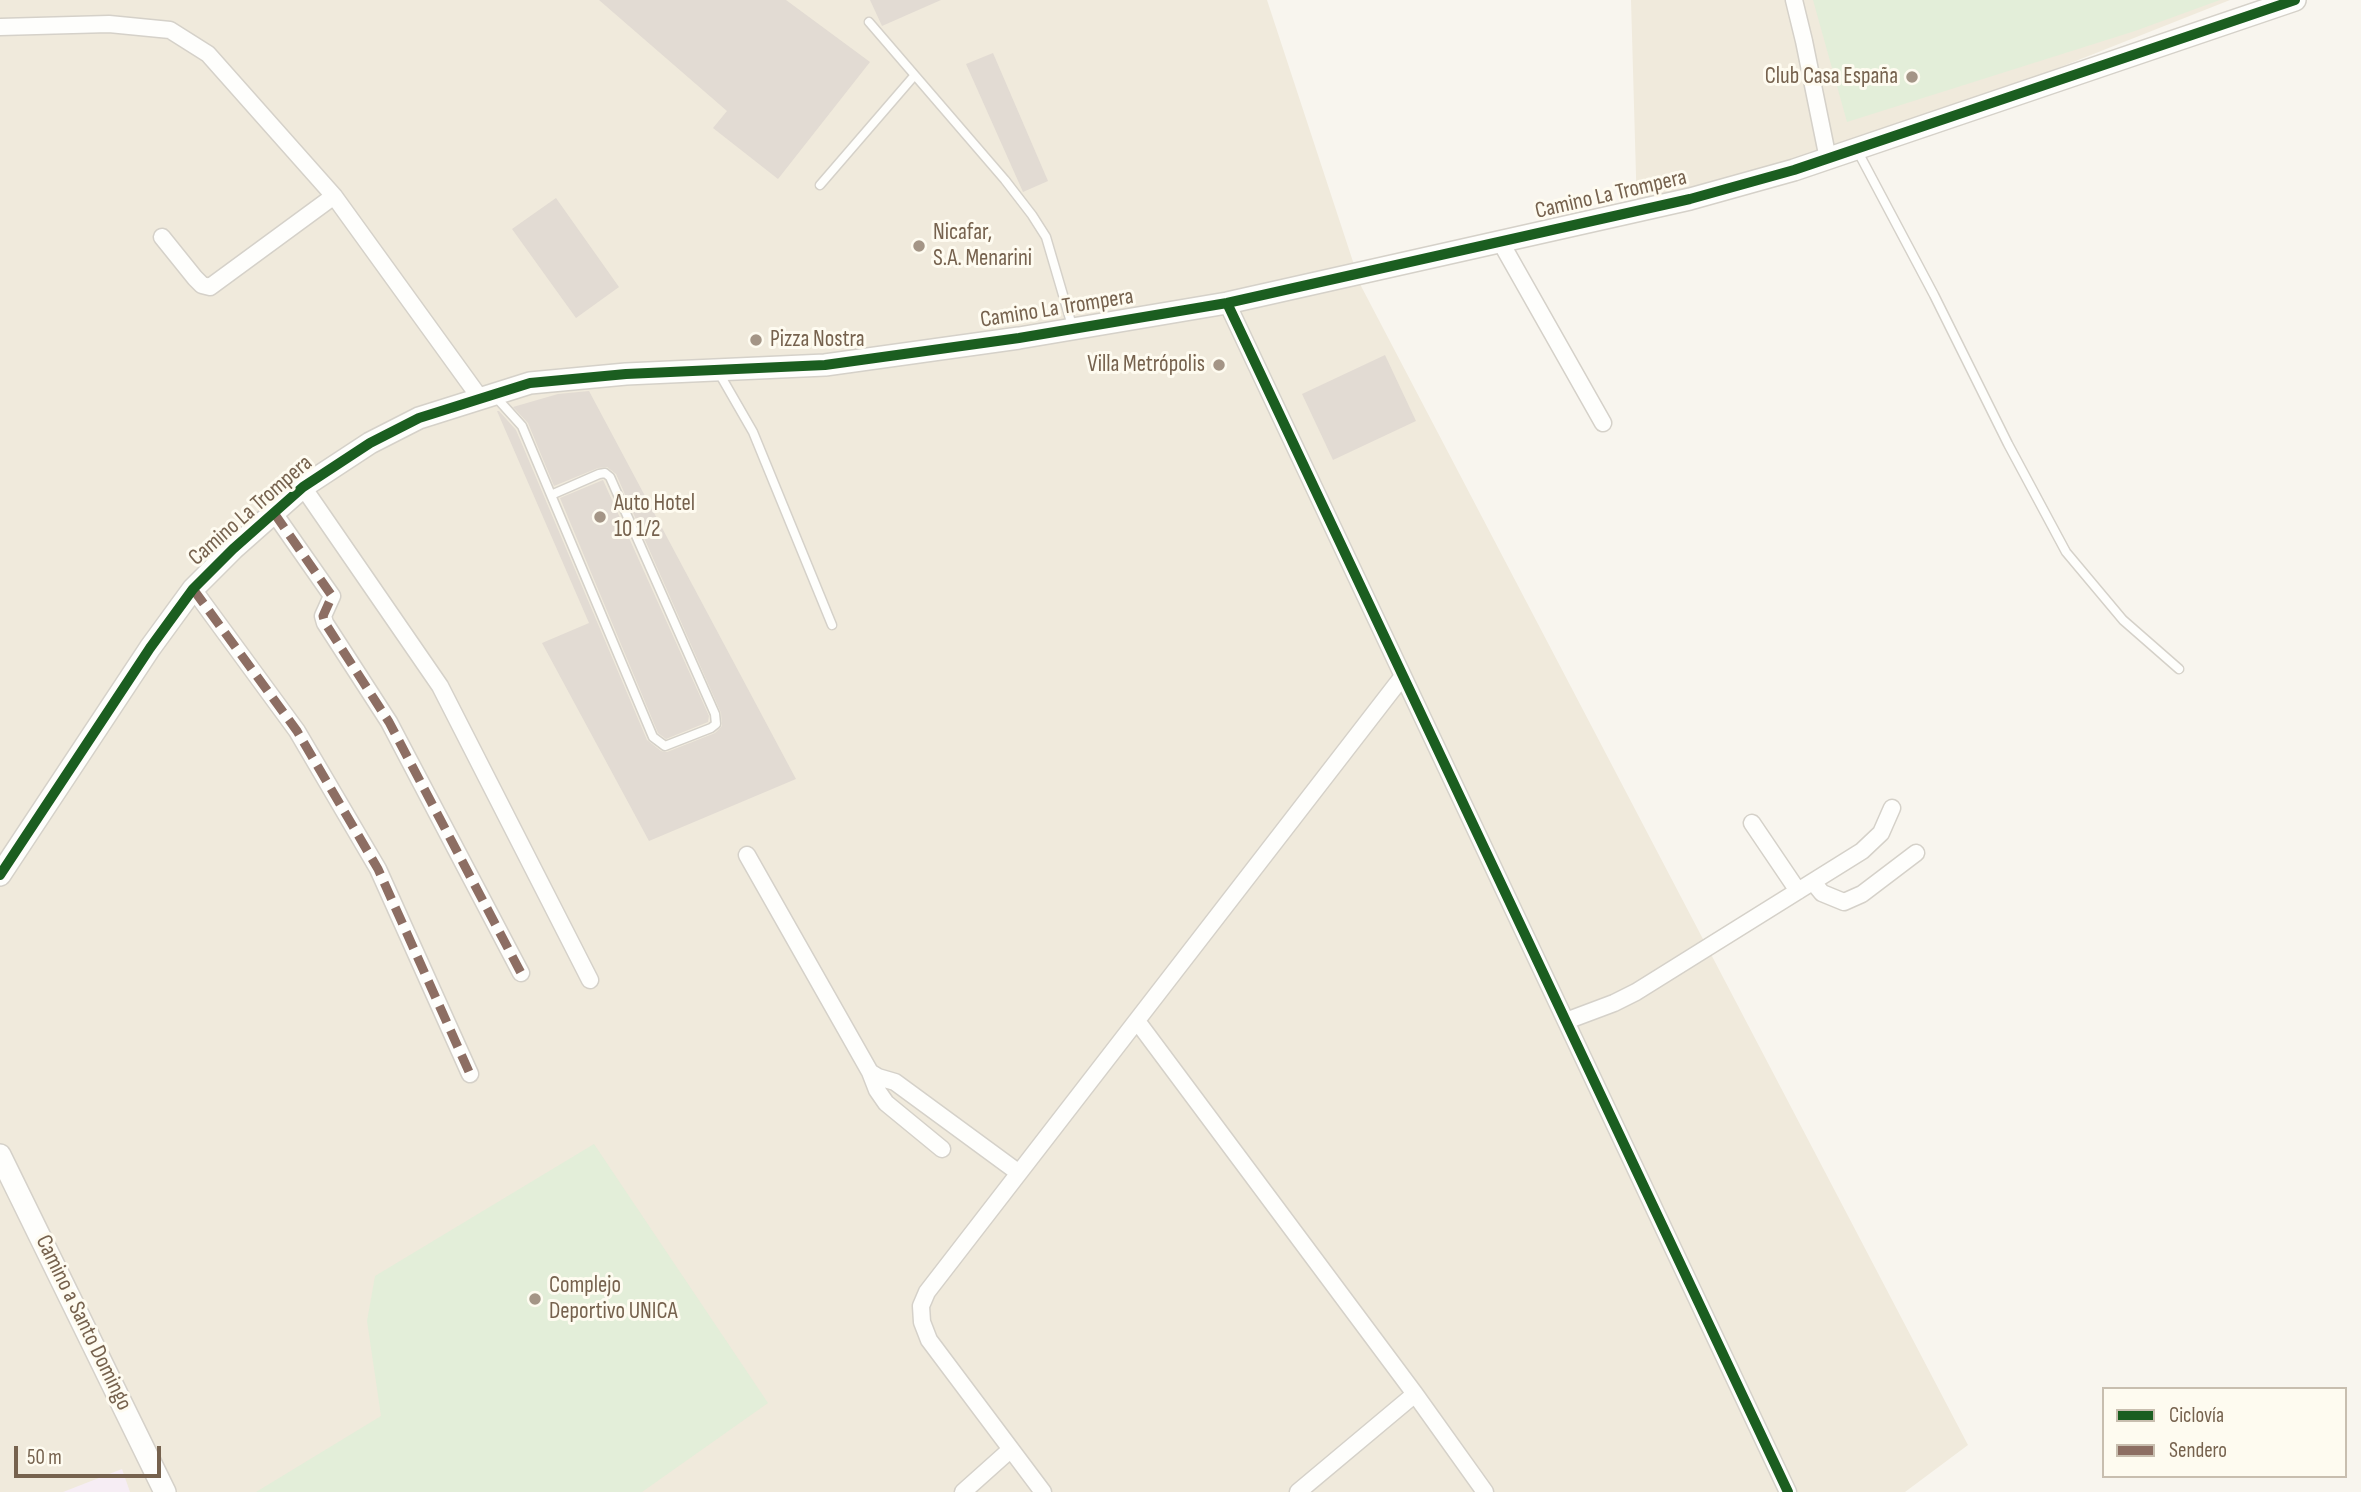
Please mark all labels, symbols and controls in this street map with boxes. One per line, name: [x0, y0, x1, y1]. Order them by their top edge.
place label: Club Casa España: [1765, 63, 1898, 91]
marker: Club Casa España: [1904, 69, 1920, 85]
street label: Camino La Trompera: [1532, 164, 1690, 226]
place label: Nicafar, S.A. Menarini: [933, 219, 1032, 273]
marker: Nicafar, S.A. Menarini: [911, 238, 927, 254]
street label: Camino La Trompera: [978, 283, 1136, 335]
place label: Pizza Nostra: [770, 326, 865, 354]
marker: Pizza Nostra: [748, 332, 764, 348]
place label: Villa Metrópolis: [1087, 351, 1205, 379]
marker: Villa Metrópolis: [1211, 357, 1227, 373]
street label: Camino La Trompera: [184, 450, 318, 572]
place label: Auto Hotel 10 1/2: [614, 490, 695, 544]
marker: Auto Hotel 10 1/2: [592, 509, 608, 525]
street label: Camino a Santo Domingo: [29, 1231, 137, 1415]
place label: Complejo Deportivo UNICA: [549, 1272, 678, 1326]
marker: Complejo Deportivo UNICA: [527, 1291, 543, 1307]
legend: [2102, 1387, 2347, 1478]
text: Ciclovía: [2169, 1403, 2224, 1428]
scale bar: [18, 1432, 164, 1476]
text: Sendero: [2169, 1438, 2227, 1463]
text: 50 m: [27, 1445, 62, 1470]

